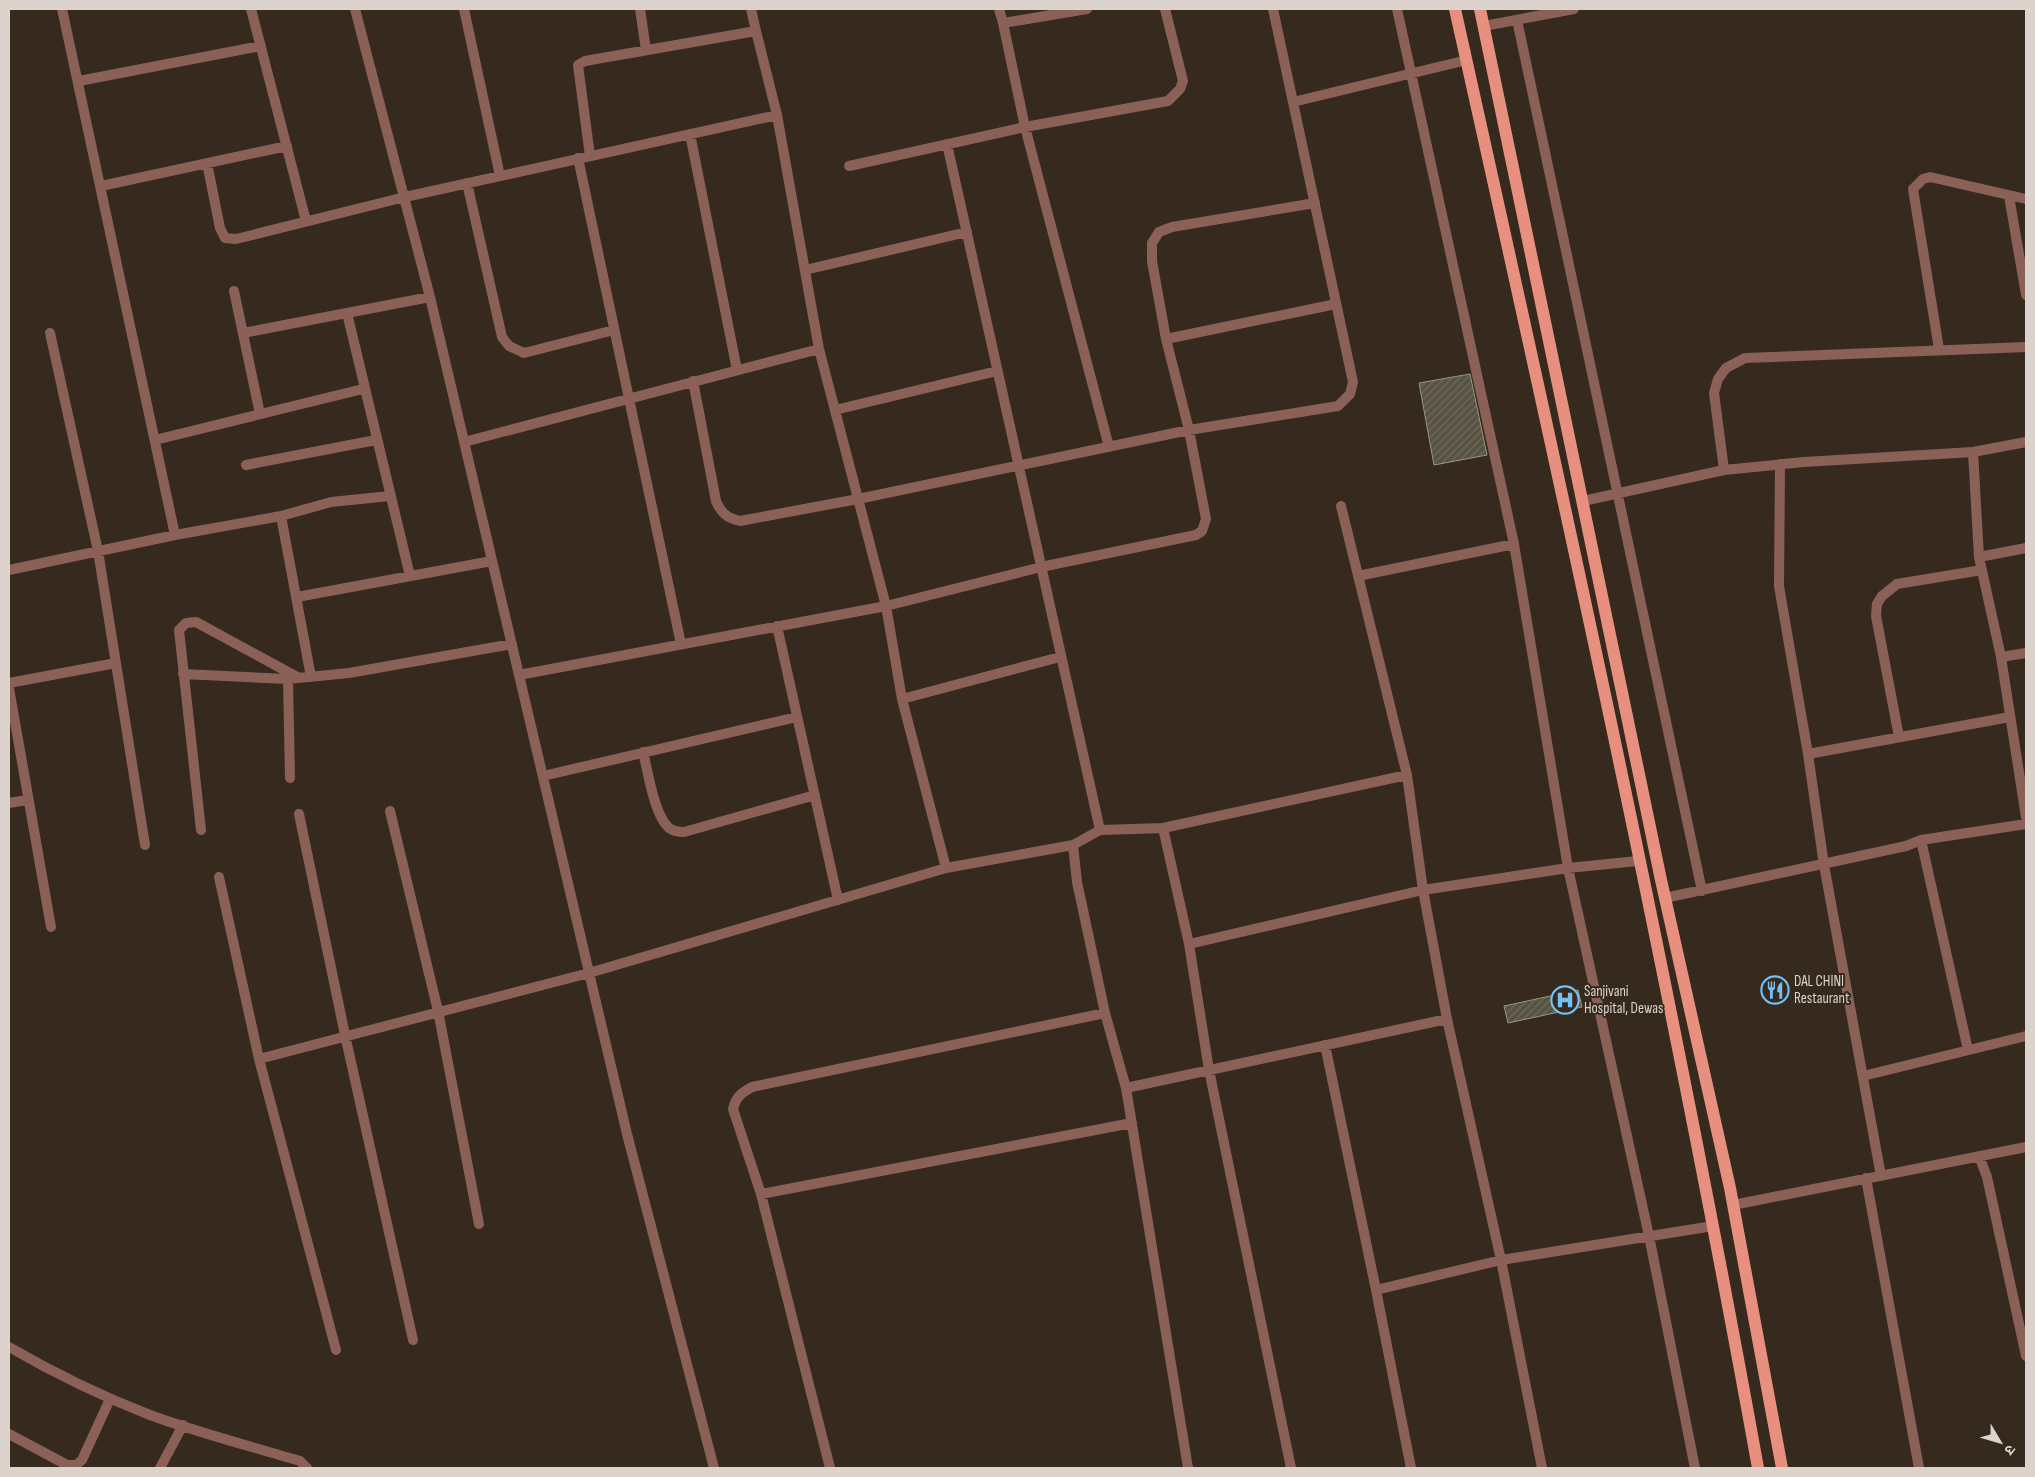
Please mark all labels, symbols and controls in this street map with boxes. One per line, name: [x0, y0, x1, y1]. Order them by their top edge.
place label: DAL CHINI Restaurant: [1794, 972, 1850, 1008]
restaurant icon: DAL CHINI Restaurant: [1760, 975, 1790, 1005]
place label: Sanjivani Hospital, Dewas: [1584, 982, 1663, 1018]
hospital icon: Sanjivani Hospital, Dewas: [1550, 985, 1580, 1015]
north arrow: [1975, 1417, 2025, 1467]
text: उ: [2000, 1441, 2019, 1459]

